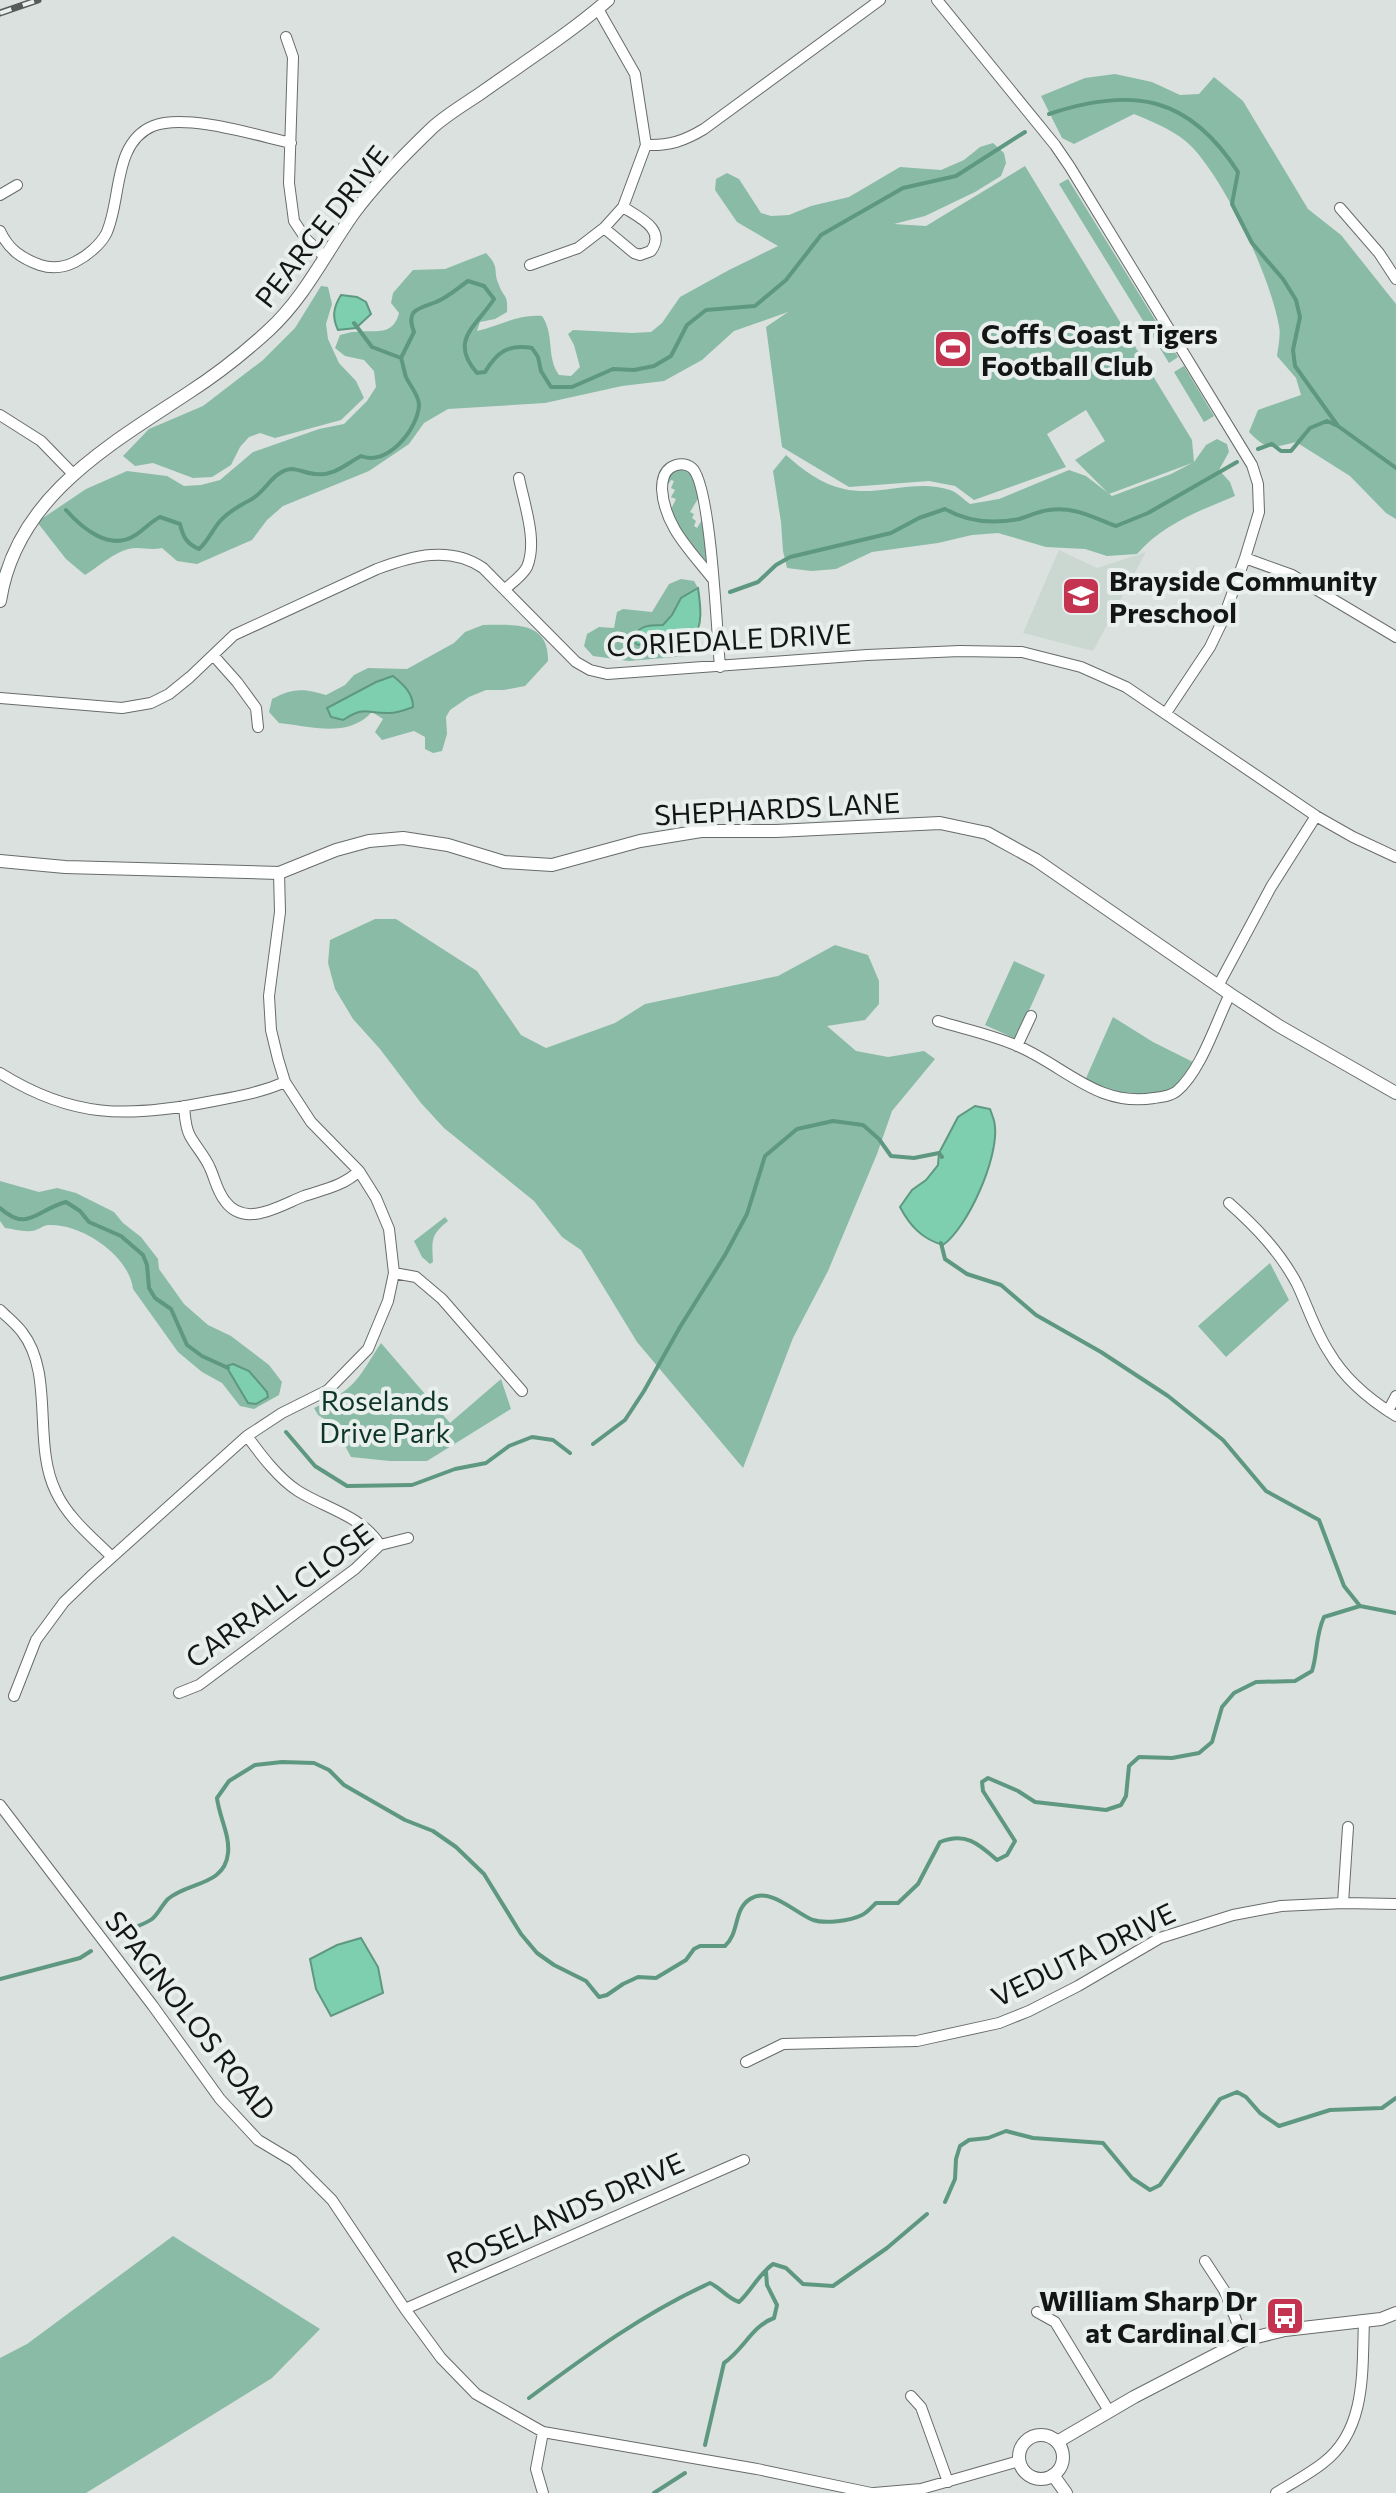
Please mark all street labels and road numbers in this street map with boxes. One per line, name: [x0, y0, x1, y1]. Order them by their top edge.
street label: PEARCE DRIVE: [247, 138, 395, 314]
street label: CORIEDALE DRIVE: [606, 616, 852, 662]
street label: SHEPHARDS LANE: [653, 785, 901, 831]
street label: CARRALL CLOSE: [179, 1516, 379, 1674]
street label: VEDUTA DRIVE: [986, 1895, 1180, 2013]
street label: SPAGNOLOS ROAD: [99, 1904, 283, 2126]
street label: ROSELANDS DRIVE: [441, 2144, 689, 2280]

